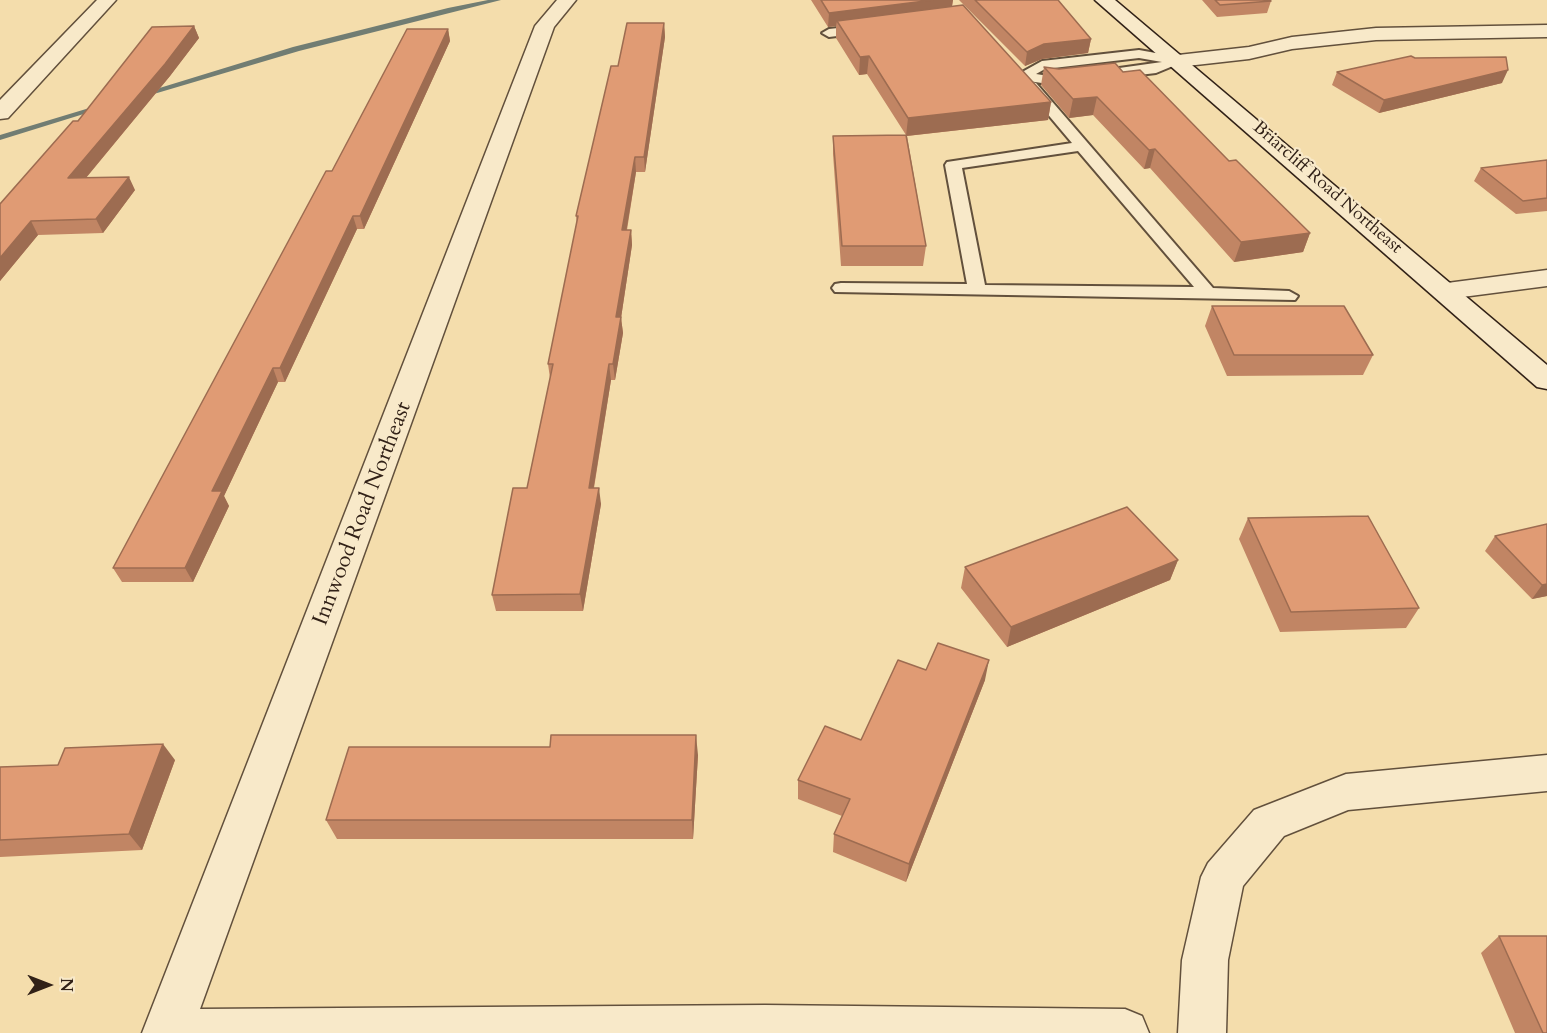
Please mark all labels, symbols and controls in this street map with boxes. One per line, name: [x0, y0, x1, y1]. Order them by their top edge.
street label: Briarcliff Road Northeast: [1248, 117, 1406, 259]
street label: Innwood Road Northeast: [308, 398, 418, 630]
north arrow: [18, 955, 78, 1015]
text: N: [55, 978, 77, 992]

